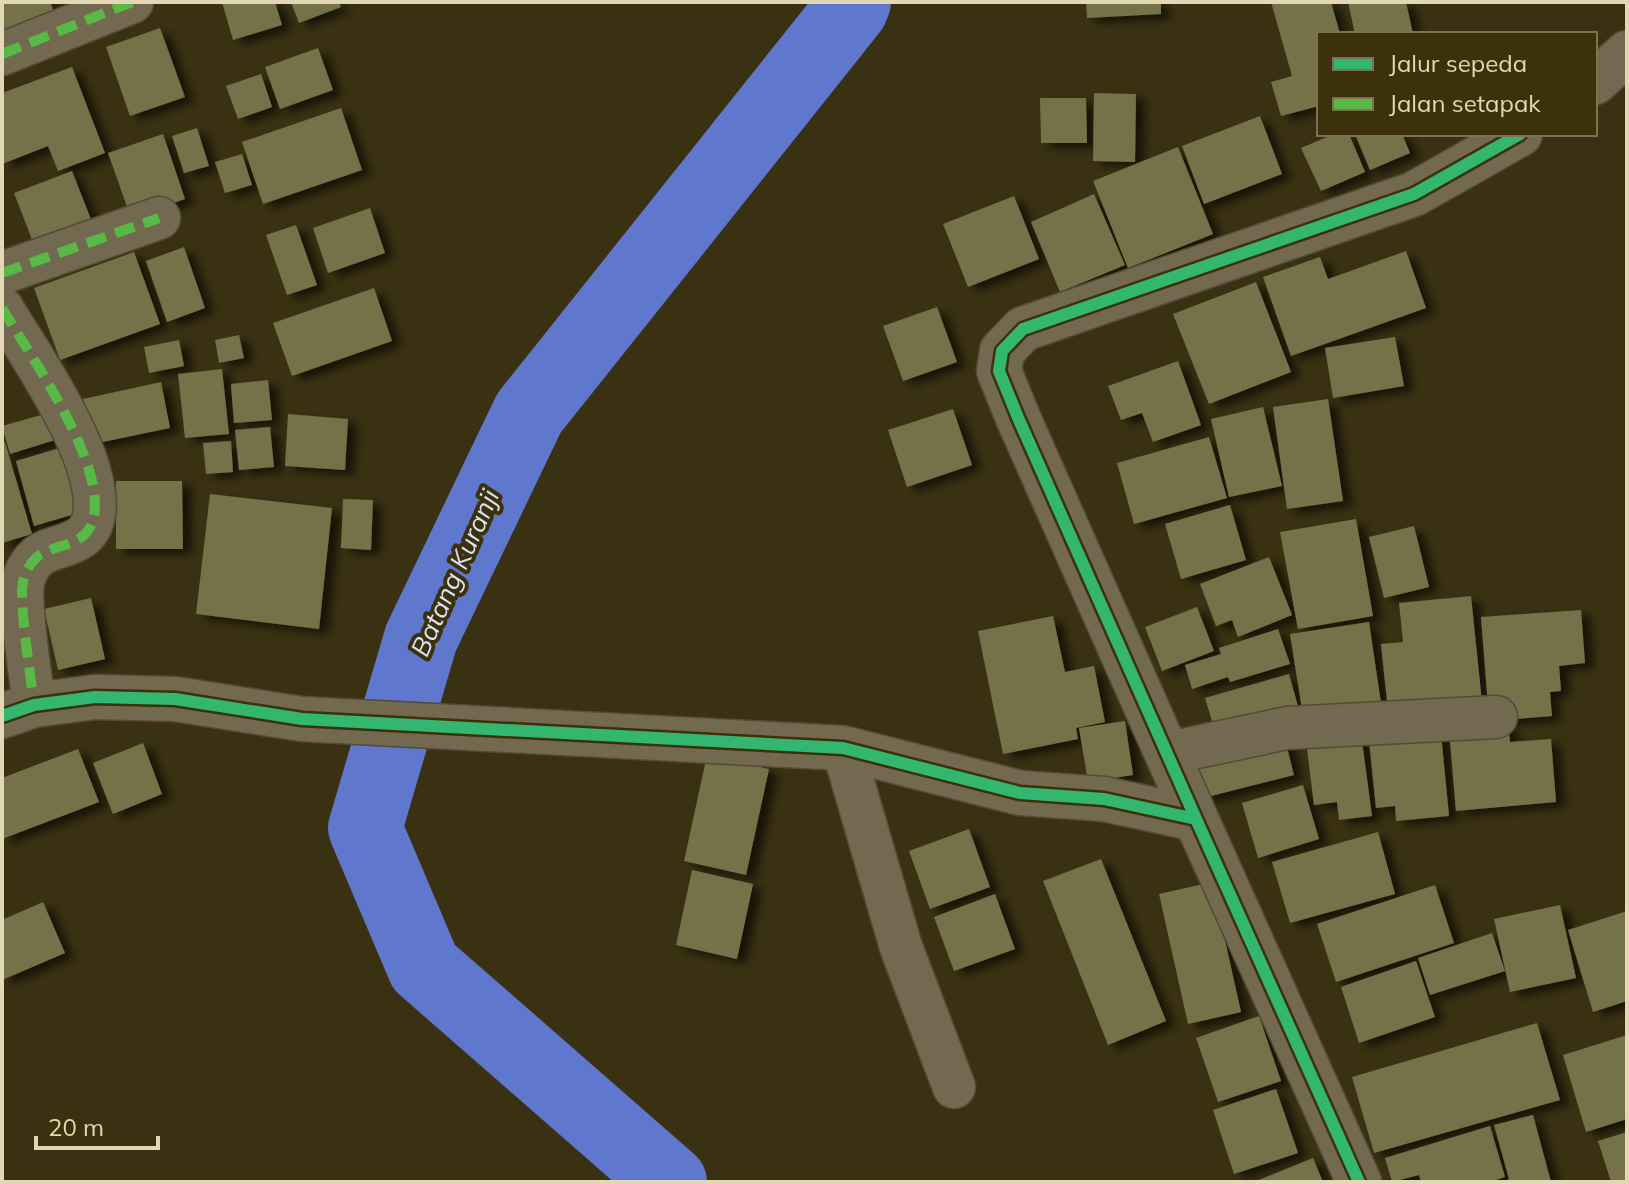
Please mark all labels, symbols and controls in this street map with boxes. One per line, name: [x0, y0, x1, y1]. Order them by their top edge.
legend: [1317, 32, 1597, 136]
text: Jalur sepeda: [1389, 48, 1527, 78]
text: Jalan setapak: [1389, 88, 1541, 118]
water label: Batang Kuranji: [403, 483, 506, 661]
scale bar: [36, 1100, 158, 1150]
text: 20 m: [48, 1112, 104, 1142]

